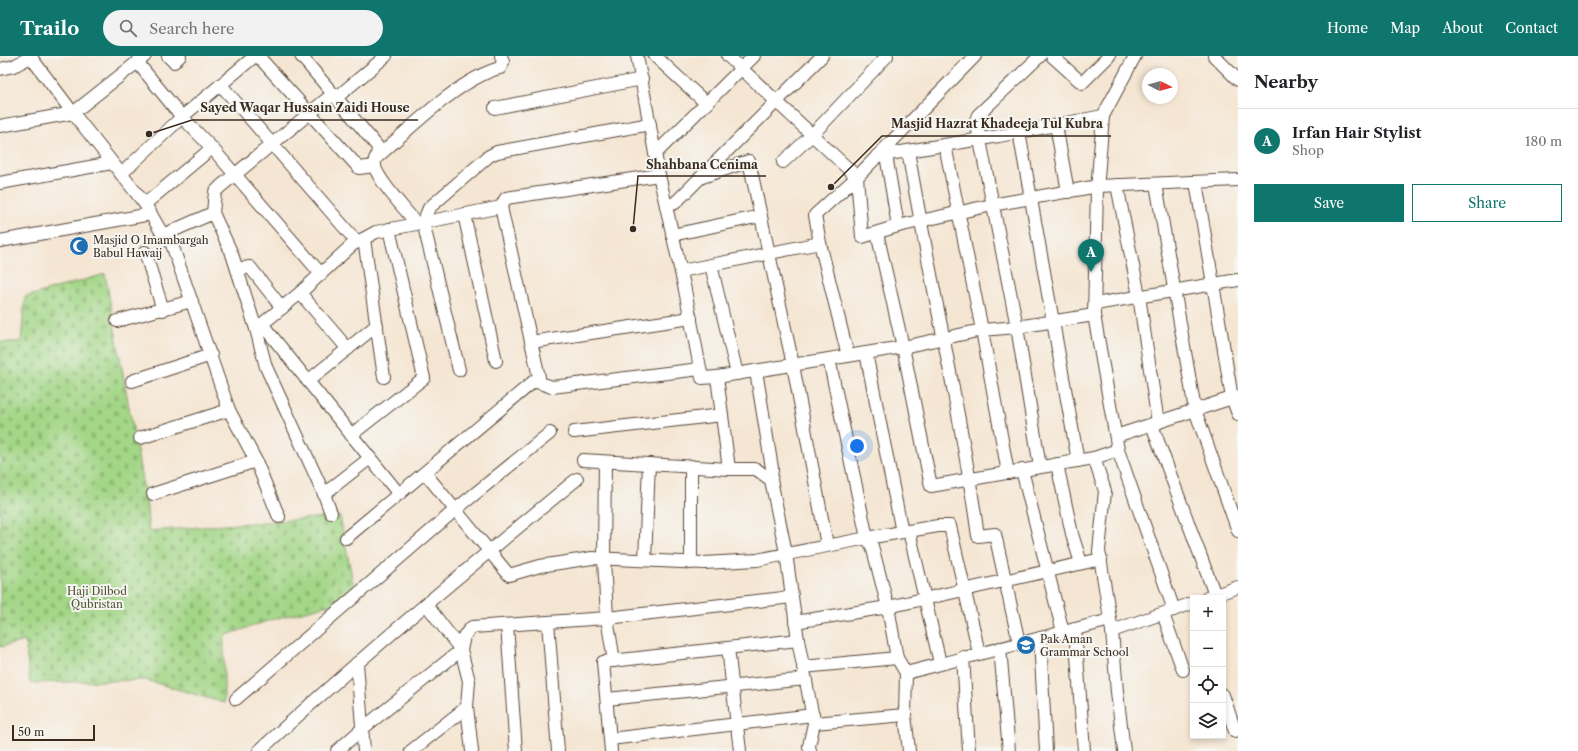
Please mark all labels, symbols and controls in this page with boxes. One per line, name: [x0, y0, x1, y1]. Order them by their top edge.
search box: [103, 10, 383, 46]
text: Trailo: [20, 17, 79, 40]
icon: search: [117, 17, 139, 39]
text: Search here: [149, 19, 234, 38]
text: Home: [1327, 19, 1368, 37]
text: Map: [1390, 19, 1420, 37]
text: About: [1442, 19, 1483, 37]
text: Contact: [1505, 19, 1558, 37]
north arrow: [1142, 68, 1178, 104]
text: Nearby: [1254, 72, 1318, 92]
callout: Sayed Waqar Hussain Zaidi House: [192, 96, 418, 120]
text: Sayed Waqar Hussain Zaidi House: [200, 100, 410, 115]
callout: Masjid Hazrat Khadeeja Tul Kubra: [882, 112, 1111, 136]
text: Masjid Hazrat Khadeeja Tul Kubra: [891, 116, 1104, 131]
text: Irfan Hair Stylist: [1292, 123, 1421, 142]
text: A: [1262, 133, 1272, 149]
text: 180 m: [1525, 133, 1562, 149]
text: Shop: [1292, 142, 1324, 158]
callout: Shahbana Cenima: [638, 152, 766, 176]
text: Shahbana Cenima: [646, 157, 759, 172]
button: Save: [1254, 184, 1404, 222]
button: Share: [1412, 184, 1562, 222]
place label: Masjid O Imambargah Babul Hawaij: [93, 233, 209, 260]
mosque icon: Masjid O Imambargah Babul Hawaij: [68, 235, 90, 257]
pin: A: [1078, 239, 1104, 272]
your location: [847, 436, 867, 456]
park label: Haji Dilbod Qubristan: [67, 584, 127, 611]
map controls: [1190, 595, 1226, 739]
button: +: [1190, 595, 1226, 631]
button: −: [1190, 631, 1226, 667]
place label: Pak Aman Grammar School: [1040, 632, 1130, 659]
school or university icon: Pak Aman Grammar School: [1015, 634, 1037, 656]
button: locate: [1190, 667, 1226, 703]
button: layers: [1190, 703, 1226, 739]
scale bar: [12, 723, 95, 742]
text: 50 m: [18, 725, 44, 739]

